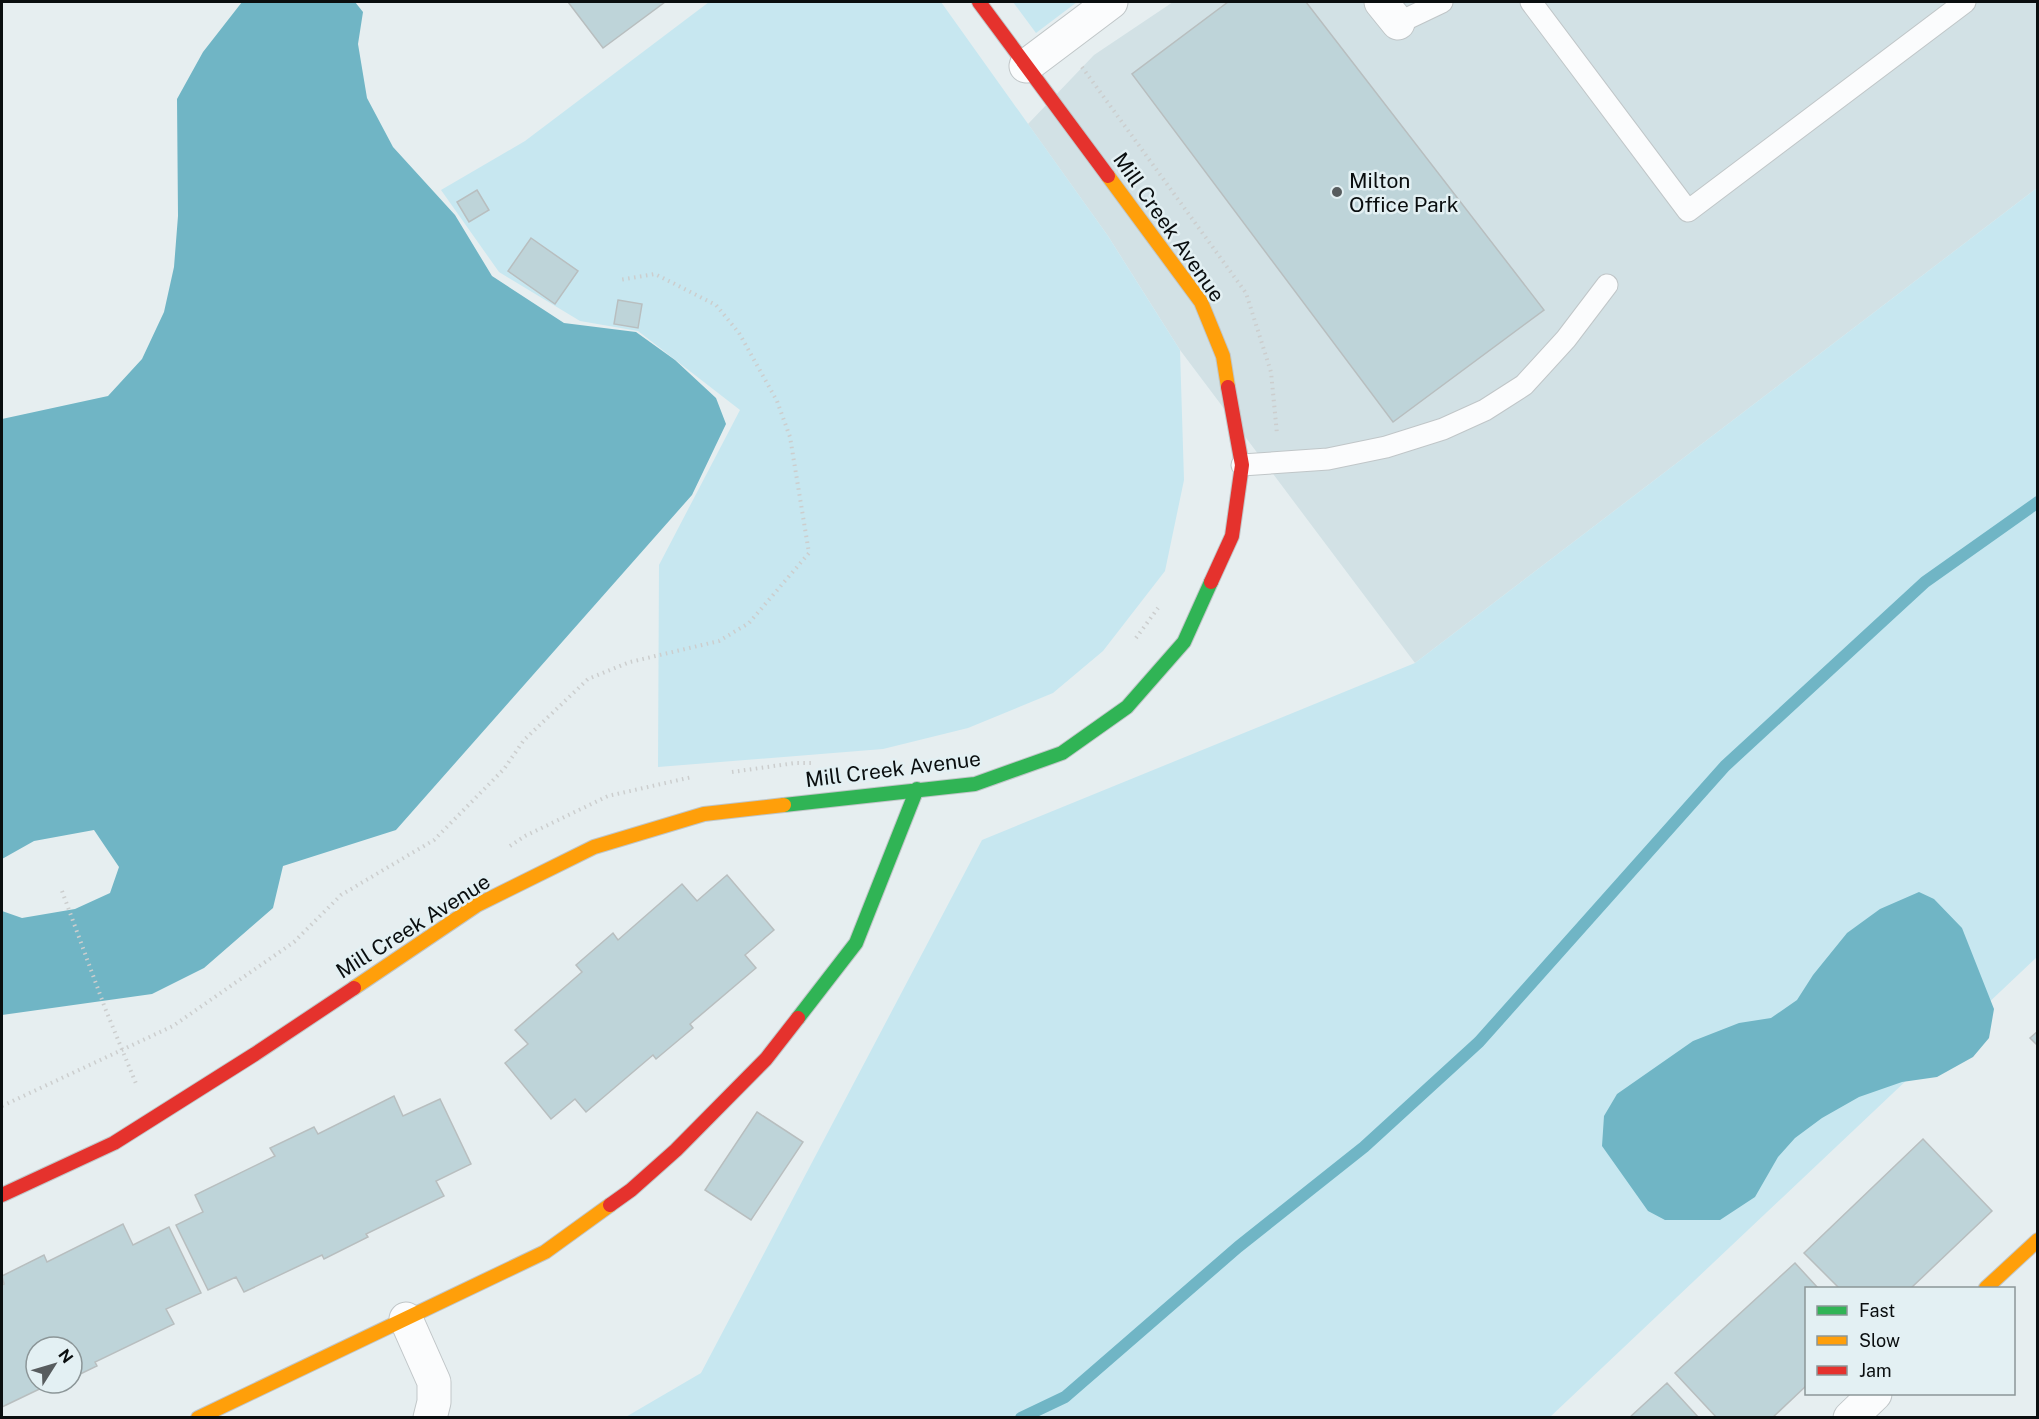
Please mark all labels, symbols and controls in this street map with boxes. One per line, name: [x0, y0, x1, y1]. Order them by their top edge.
street label: Mill Creek Avenue: [1108, 147, 1230, 307]
place label: Milton Office Park: [1349, 168, 1459, 217]
marker: Milton Office Park: [1330, 185, 1344, 199]
street label: Mill Creek Avenue: [804, 746, 982, 792]
street label: Mill Creek Avenue: [331, 869, 495, 983]
legend: [1805, 1287, 2015, 1395]
text: Fast: [1859, 1300, 1895, 1321]
text: Slow: [1859, 1330, 1900, 1351]
north arrow: [24, 1335, 84, 1395]
text: N: [54, 1346, 77, 1367]
text: Jam: [1859, 1360, 1892, 1381]

